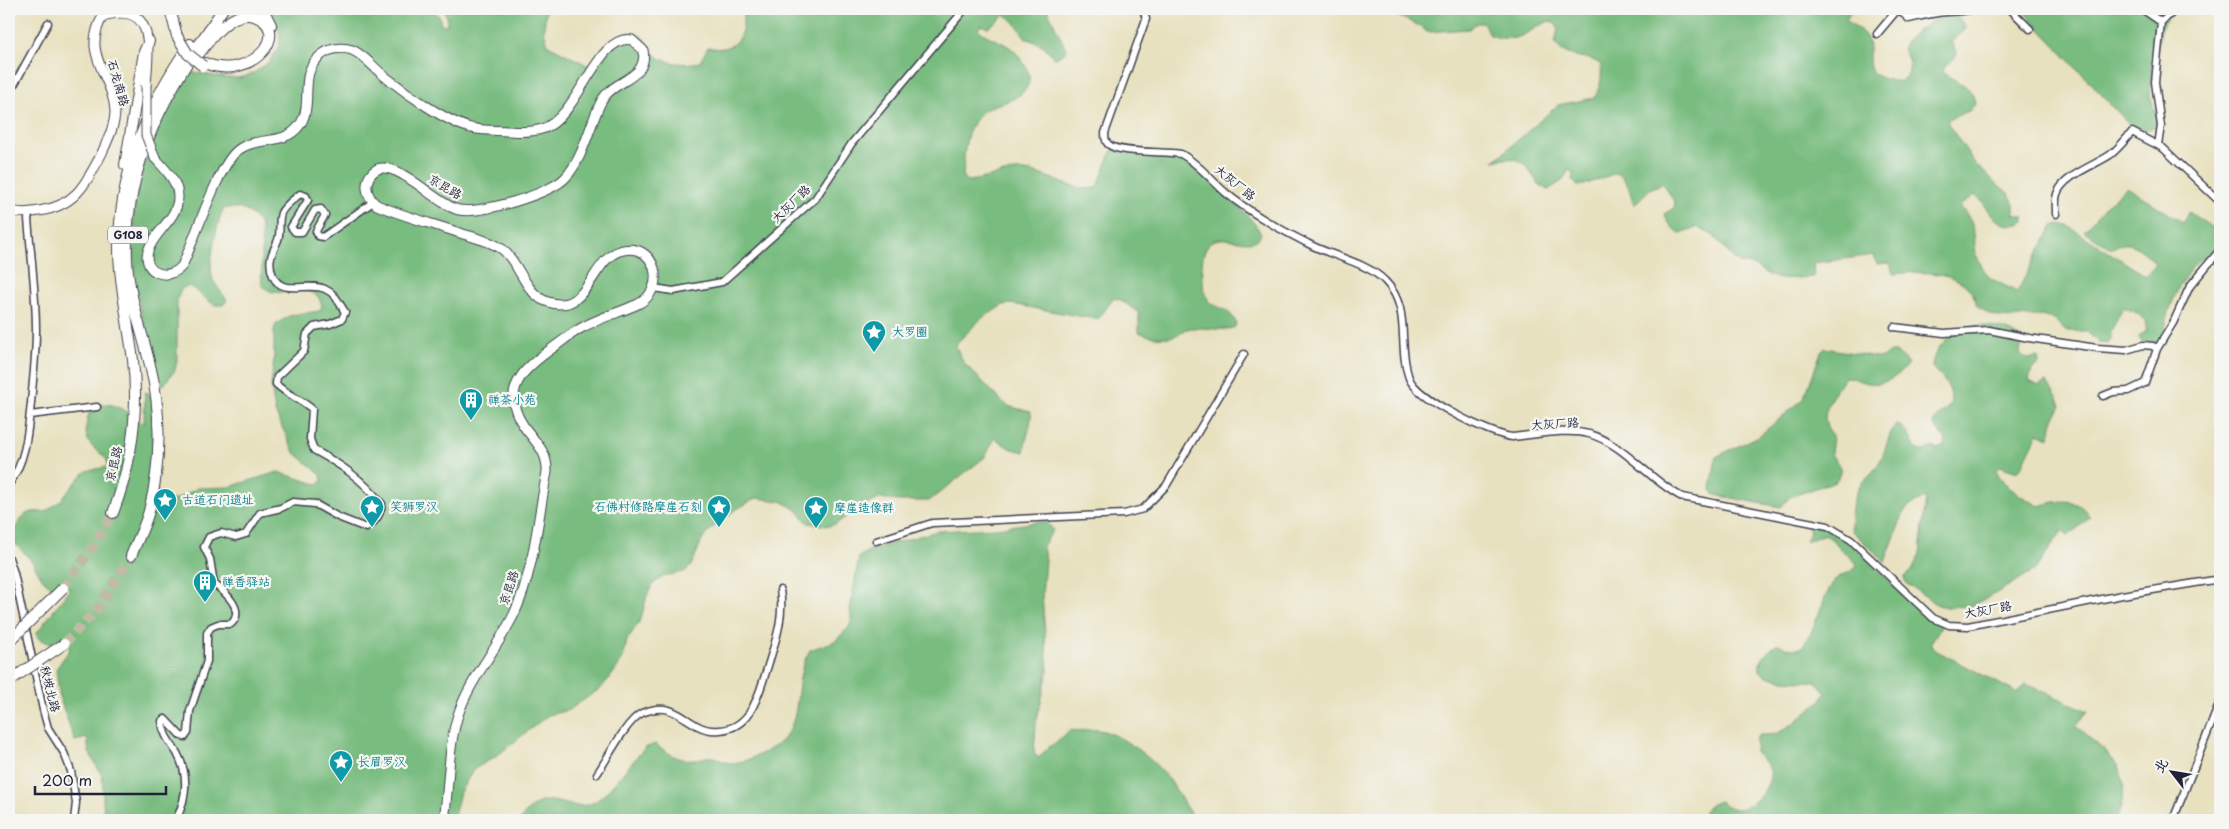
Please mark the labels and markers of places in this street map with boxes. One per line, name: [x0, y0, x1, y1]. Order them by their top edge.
place icon: 大罗圈: [861, 319, 887, 353]
place label: 大罗圈: [892, 322, 928, 340]
building icon: 禅茶小苑: [458, 387, 484, 421]
place label: 禅茶小苑: [488, 390, 536, 408]
place icon: 古道石门遗址: [152, 487, 178, 521]
place label: 古道石门遗址: [182, 490, 254, 508]
place icon: 笑狮罗汉: [359, 494, 385, 528]
place icon: 石佛村修路摩崖石刻: [706, 494, 732, 528]
place icon: 摩崖造像群: [803, 495, 829, 529]
place label: 笑狮罗汉: [390, 497, 438, 515]
place label: 石佛村修路摩崖石刻: [594, 497, 702, 515]
place label: 摩崖造像群: [834, 498, 894, 516]
building icon: 禅香驿站: [192, 569, 218, 603]
place label: 禅香驿站: [222, 572, 270, 590]
place icon: 长眉罗汉: [328, 749, 354, 783]
place label: 长眉罗汉: [358, 752, 406, 770]

